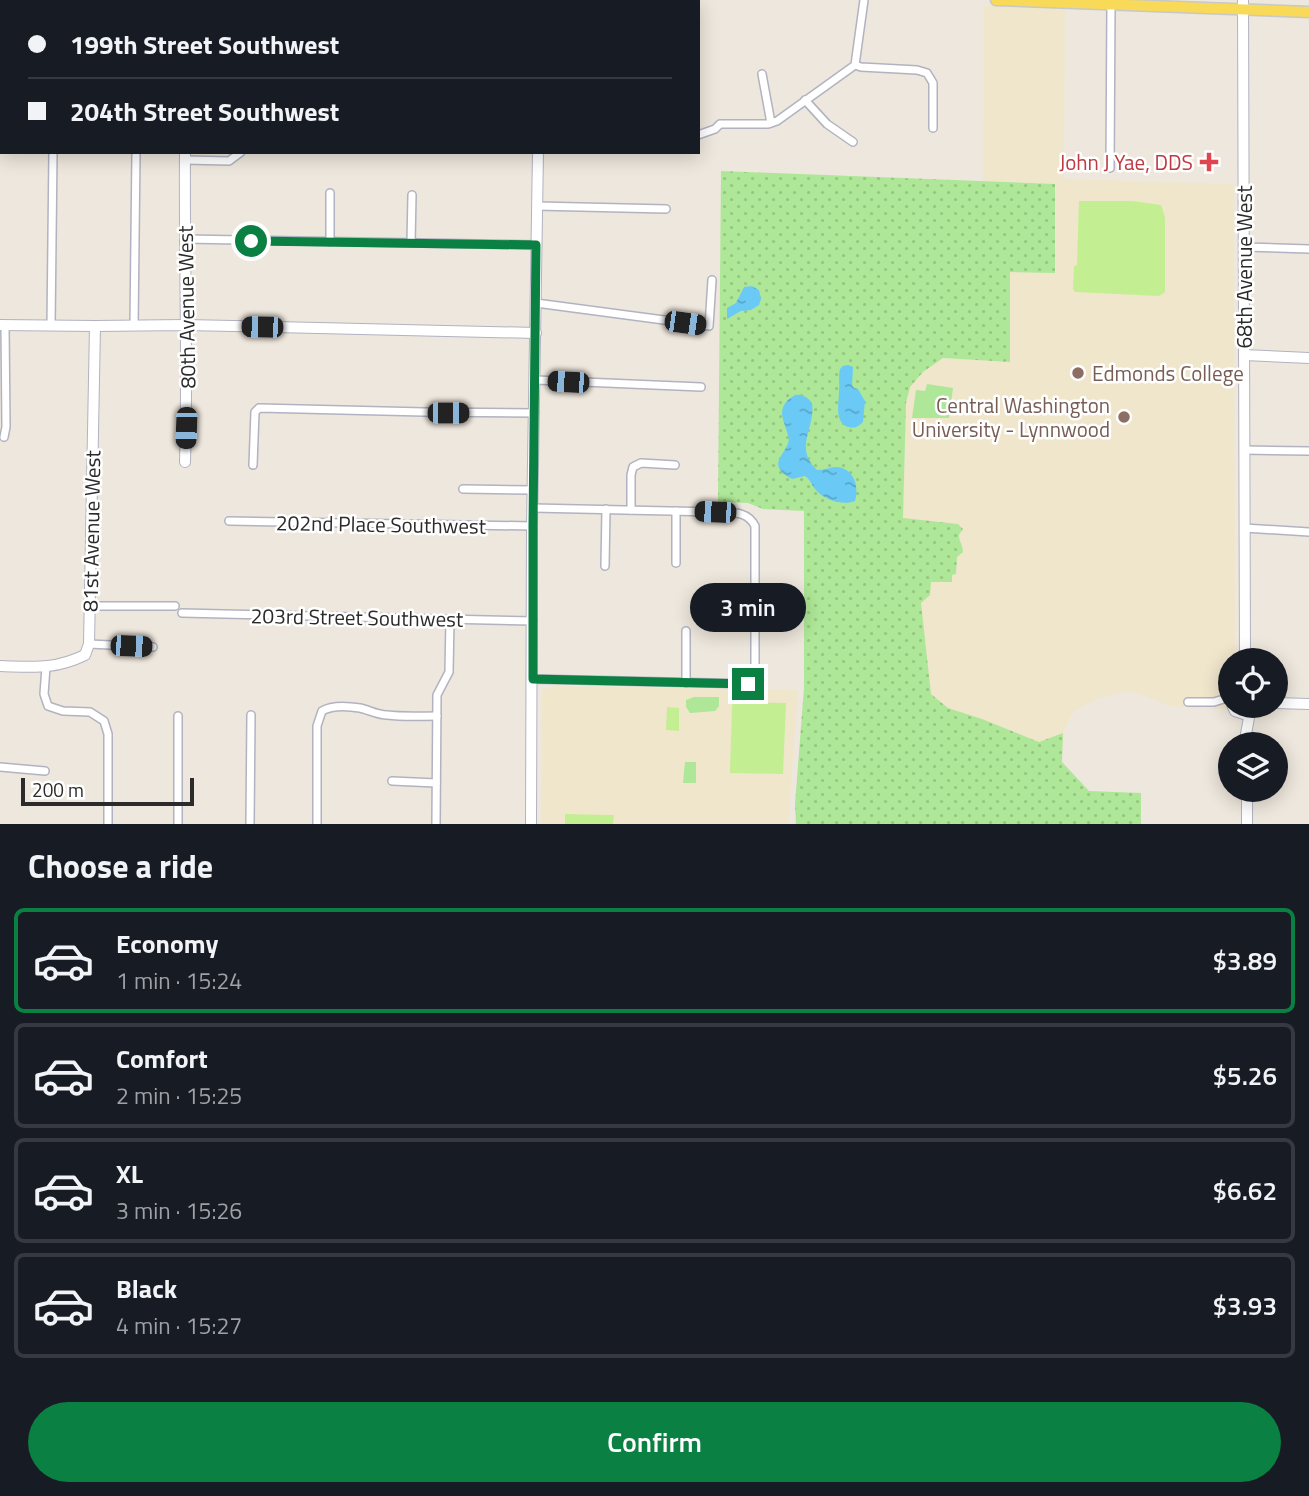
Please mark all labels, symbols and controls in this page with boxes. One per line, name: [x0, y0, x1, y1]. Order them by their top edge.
text: 199th Street Southwest: [70, 25, 339, 64]
text: 204th Street Southwest: [70, 92, 339, 131]
place label: John J Yae, DDS: [1059, 146, 1193, 178]
marker: John J Yae, DDS: [1199, 152, 1219, 172]
street label: 68th Avenue West: [1228, 185, 1260, 349]
street label: 80th Avenue West: [169, 225, 203, 389]
route start: [235, 225, 267, 257]
car: [663, 310, 708, 336]
car: [241, 316, 284, 338]
place label: Edmonds College: [1092, 357, 1244, 389]
marker: Edmonds College: [1070, 365, 1086, 381]
car: [547, 370, 590, 394]
place label: Central Washington University - Lynnwood: [912, 389, 1110, 445]
car: [428, 403, 470, 424]
car: [175, 407, 198, 449]
marker: Central Washington University - Lynnwood: [1116, 409, 1132, 425]
street label: 81st Avenue West: [74, 449, 108, 612]
car: [694, 501, 737, 523]
street label: 202nd Place Southwest: [276, 506, 487, 542]
callout: 3 min: [690, 582, 806, 632]
text: 3 min: [720, 590, 776, 625]
street label: 203rd Street Southwest: [250, 599, 464, 635]
car: [110, 635, 153, 657]
map controls: [1218, 648, 1288, 802]
button: locate: [1218, 648, 1288, 718]
route end: [732, 668, 764, 700]
button: layers: [1218, 732, 1288, 802]
scale bar: [21, 775, 194, 807]
text: 200 m: [32, 775, 84, 804]
text: Choose a ride: [28, 842, 213, 890]
text: Economy: [116, 924, 218, 963]
icon: car: [32, 929, 95, 992]
text: $3.89: [1213, 941, 1277, 980]
text: 1 min · 15:24: [116, 963, 242, 998]
text: Comfort: [116, 1039, 208, 1078]
icon: car: [32, 1044, 95, 1107]
text: $5.26: [1213, 1056, 1277, 1095]
text: 2 min · 15:25: [116, 1078, 242, 1113]
text: XL: [116, 1154, 143, 1193]
icon: car: [32, 1159, 95, 1222]
text: $6.62: [1213, 1171, 1277, 1210]
text: 3 min · 15:26: [116, 1193, 242, 1228]
text: Black: [116, 1269, 177, 1308]
icon: car: [32, 1274, 95, 1337]
text: $3.93: [1213, 1286, 1277, 1325]
text: 4 min · 15:27: [116, 1308, 242, 1343]
button: Confirm: [28, 1402, 1281, 1482]

